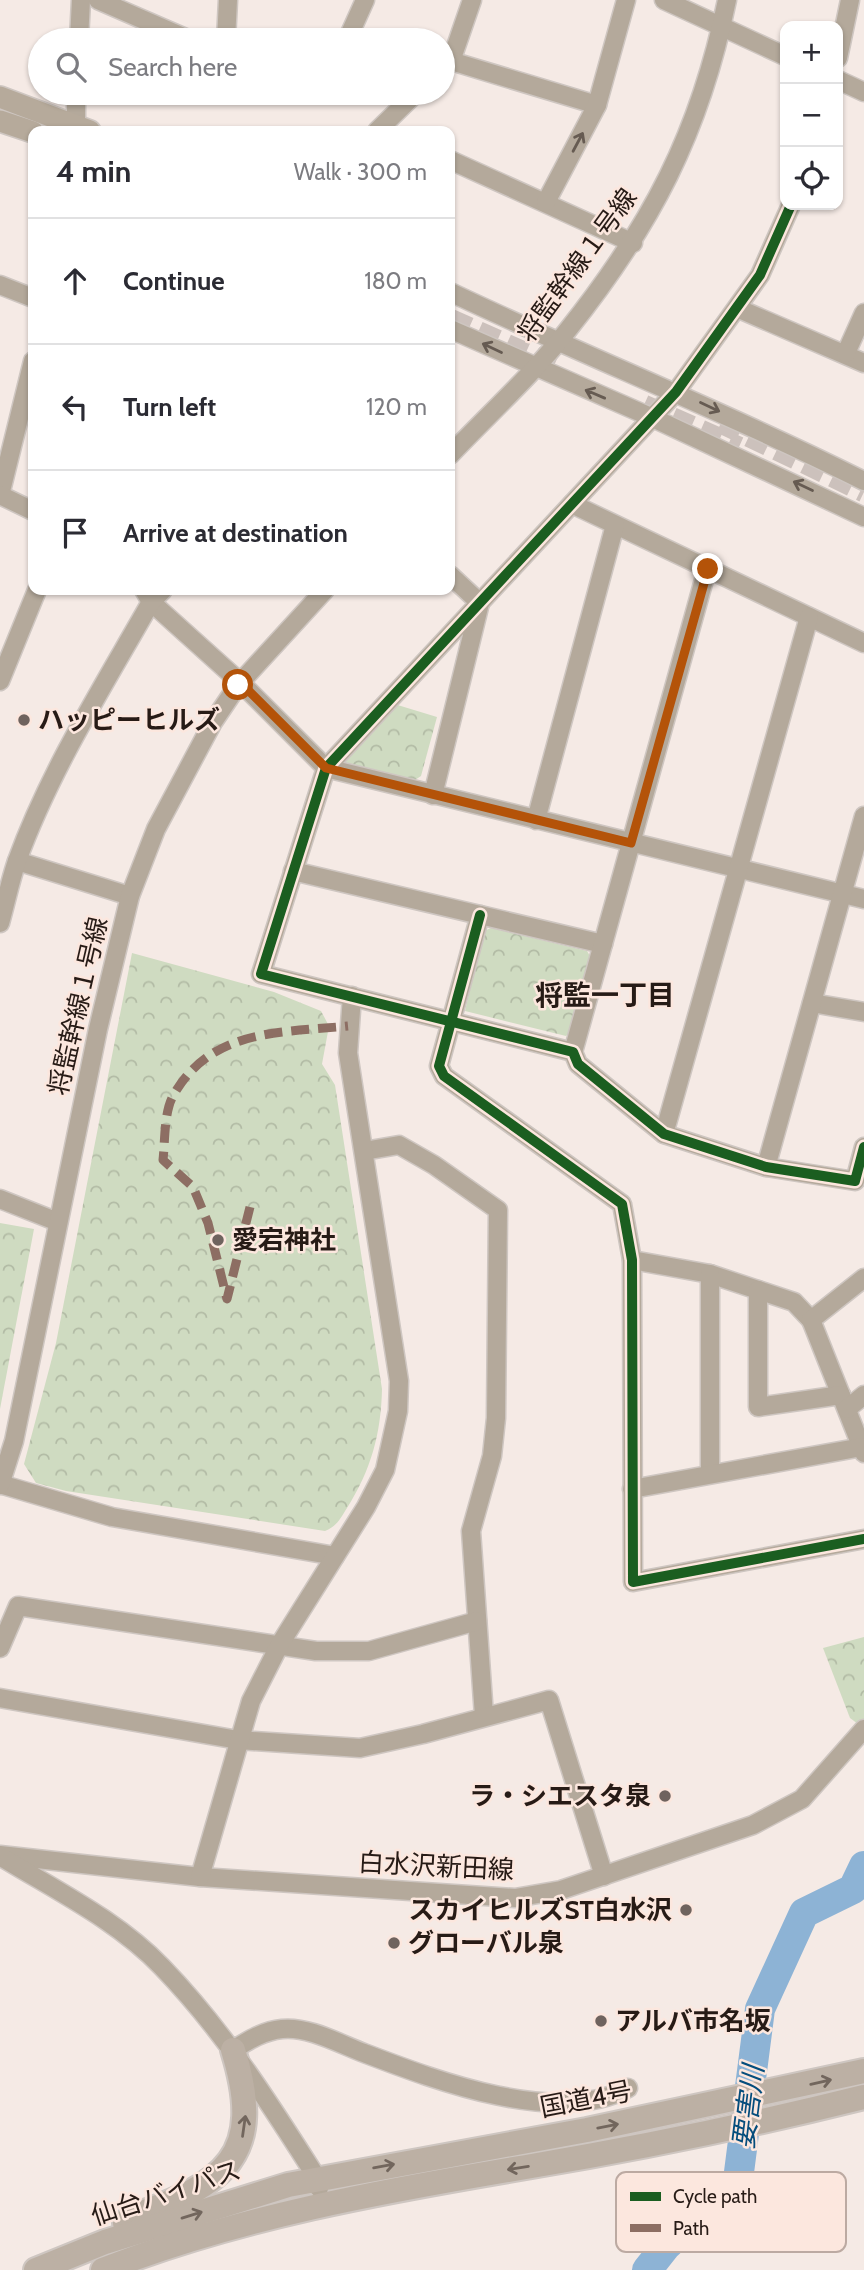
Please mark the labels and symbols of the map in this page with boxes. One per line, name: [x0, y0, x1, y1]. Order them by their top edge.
one-way arrow: [571, 132, 585, 153]
street label: 将監幹線１号線: [511, 182, 643, 348]
one-way arrow: [482, 341, 503, 354]
one-way arrow: [585, 386, 607, 399]
one-way arrow: [698, 401, 720, 414]
one-way arrow: [793, 479, 814, 493]
route end: [692, 553, 723, 584]
route start: [222, 669, 253, 700]
place label: ハッピーヒルズ: [38, 704, 220, 736]
marker: ハッピーヒルズ: [16, 712, 32, 728]
street label: 将監幹線１号線: [42, 914, 114, 1098]
district label: 将監一丁目: [535, 978, 675, 1012]
place label: 愛宕神社: [232, 1224, 336, 1256]
marker: 愛宕神社: [210, 1232, 226, 1248]
place label: ラ・シエスタ泉: [469, 1780, 651, 1812]
marker: ラ・シエスタ泉: [657, 1788, 673, 1804]
street label: 白水沢新田線: [357, 1846, 515, 1886]
place label: スカイヒルズST白水沢: [409, 1894, 672, 1926]
marker: スカイヒルズST白水沢: [678, 1902, 694, 1918]
place label: グローバル泉: [408, 1927, 564, 1959]
marker: グローバル泉: [386, 1935, 402, 1951]
place label: アルバ市名坂: [615, 2005, 771, 2037]
marker: アルバ市名坂: [593, 2013, 609, 2029]
water label: 要害川: [726, 2060, 770, 2151]
street label: 国道4号: [537, 2074, 635, 2124]
one-way arrow: [809, 2075, 831, 2088]
one-way arrow: [238, 2115, 251, 2138]
one-way arrow: [596, 2118, 619, 2132]
street label: 仙台バイパス: [87, 2154, 245, 2232]
one-way arrow: [372, 2159, 395, 2172]
one-way arrow: [507, 2162, 530, 2175]
legend: [616, 2172, 846, 2252]
text: Cycle path: [673, 2185, 757, 2208]
one-way arrow: [181, 2208, 203, 2220]
text: Path: [673, 2217, 709, 2240]

